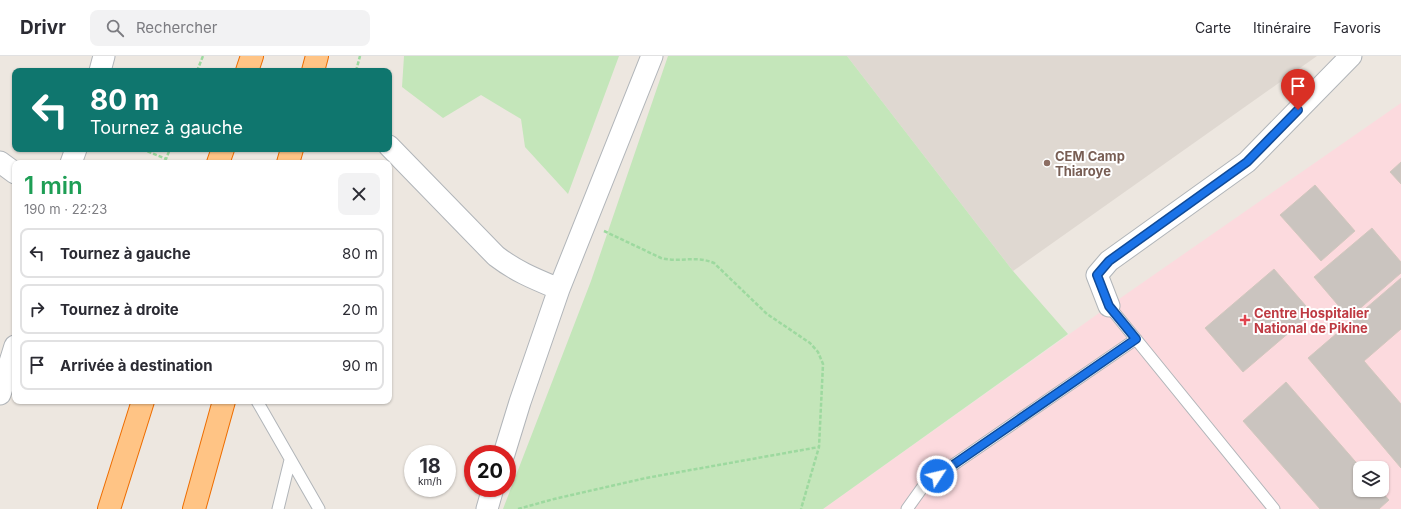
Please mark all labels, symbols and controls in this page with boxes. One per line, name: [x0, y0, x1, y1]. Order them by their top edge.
search box: [90, 10, 370, 46]
text: Drivr: [20, 16, 66, 39]
icon: search: [104, 17, 126, 39]
text: Rechercher: [136, 18, 217, 37]
text: Carte: [1195, 19, 1231, 36]
text: Itinéraire: [1253, 19, 1311, 36]
text: Favoris: [1333, 19, 1381, 36]
pin: [1281, 69, 1315, 110]
icon: arrive: [1287, 75, 1309, 97]
text: 80 m: [90, 83, 159, 117]
icon: left: [24, 84, 76, 136]
text: Tournez à gauche: [90, 117, 243, 138]
place label: CEM Camp Thiaroye: [1055, 148, 1125, 179]
marker: CEM Camp Thiaroye: [1042, 158, 1052, 168]
text: 1 min: [24, 171, 83, 200]
button: close: [338, 173, 380, 215]
text: 190 m · 22:23: [24, 201, 107, 217]
icon: left: [26, 242, 48, 264]
text: Tournez à gauche: [60, 244, 191, 263]
text: 80 m: [342, 244, 378, 263]
icon: right: [26, 298, 48, 320]
text: Tournez à droite: [60, 300, 179, 319]
text: 20 m: [342, 300, 378, 319]
place label: Centre Hospitalier National de Pikine: [1254, 305, 1370, 336]
marker: Centre Hospitalier National de Pikine: [1239, 314, 1251, 326]
icon: arrive: [26, 354, 48, 376]
text: Arrivée à destination: [60, 356, 213, 375]
text: 90 m: [342, 356, 378, 375]
speed limit sign: 20: [464, 445, 516, 497]
text: 18: [419, 454, 441, 478]
position arrow: [916, 455, 958, 497]
map controls: [1353, 461, 1389, 497]
button: layers: [1353, 461, 1389, 497]
text: km/h: [418, 475, 442, 487]

